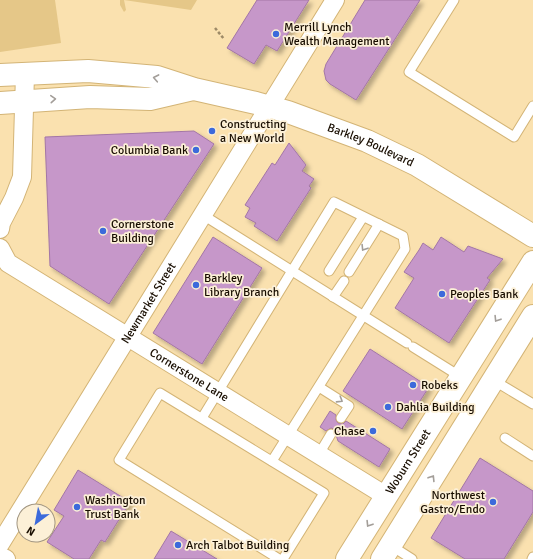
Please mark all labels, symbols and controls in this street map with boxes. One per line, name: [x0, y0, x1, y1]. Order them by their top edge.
place label: Merrill Lynch Wealth Management: [284, 20, 390, 49]
marker: Merrill Lynch Wealth Management: [271, 29, 281, 39]
one-way arrow: [153, 74, 159, 83]
one-way arrow: [50, 95, 56, 104]
place label: Constructing a New World: [220, 117, 286, 146]
street label: Barkley Boulevard: [325, 120, 416, 170]
marker: Constructing a New World: [207, 126, 217, 136]
place label: Columbia Bank: [111, 143, 188, 158]
marker: Columbia Bank: [191, 145, 201, 155]
place label: Cornerstone Building: [111, 217, 174, 246]
marker: Cornerstone Building: [98, 226, 108, 236]
one-way arrow: [361, 244, 369, 251]
street label: Newmarket Street: [118, 260, 179, 346]
place label: Barkley Library Branch: [204, 271, 279, 300]
marker: Barkley Library Branch: [191, 280, 201, 290]
place label: Peoples Bank: [450, 287, 518, 302]
marker: Peoples Bank: [437, 289, 447, 299]
one-way arrow: [495, 315, 502, 322]
street label: Cornerstone Lane: [147, 345, 232, 405]
place label: Robeks: [421, 378, 458, 393]
marker: Robeks: [408, 380, 418, 390]
one-way arrow: [336, 396, 343, 403]
place label: Dahlia Building: [396, 400, 475, 415]
marker: Dahlia Building: [383, 402, 393, 412]
place label: Chase: [334, 424, 365, 439]
marker: Chase: [368, 426, 378, 436]
street label: Woburn Street: [382, 426, 434, 497]
one-way arrow: [427, 475, 435, 482]
place label: Northwest Gastro/Endo: [420, 488, 485, 517]
place label: Washington Trust Bank: [85, 493, 146, 522]
marker: Northwest Gastro/Endo: [488, 497, 498, 507]
marker: Washington Trust Bank: [72, 502, 82, 512]
north arrow: [16, 503, 56, 543]
one-way arrow: [366, 520, 373, 527]
text: N: [24, 524, 38, 539]
place label: Arch Talbot Building: [186, 538, 289, 553]
marker: Arch Talbot Building: [173, 540, 183, 550]

